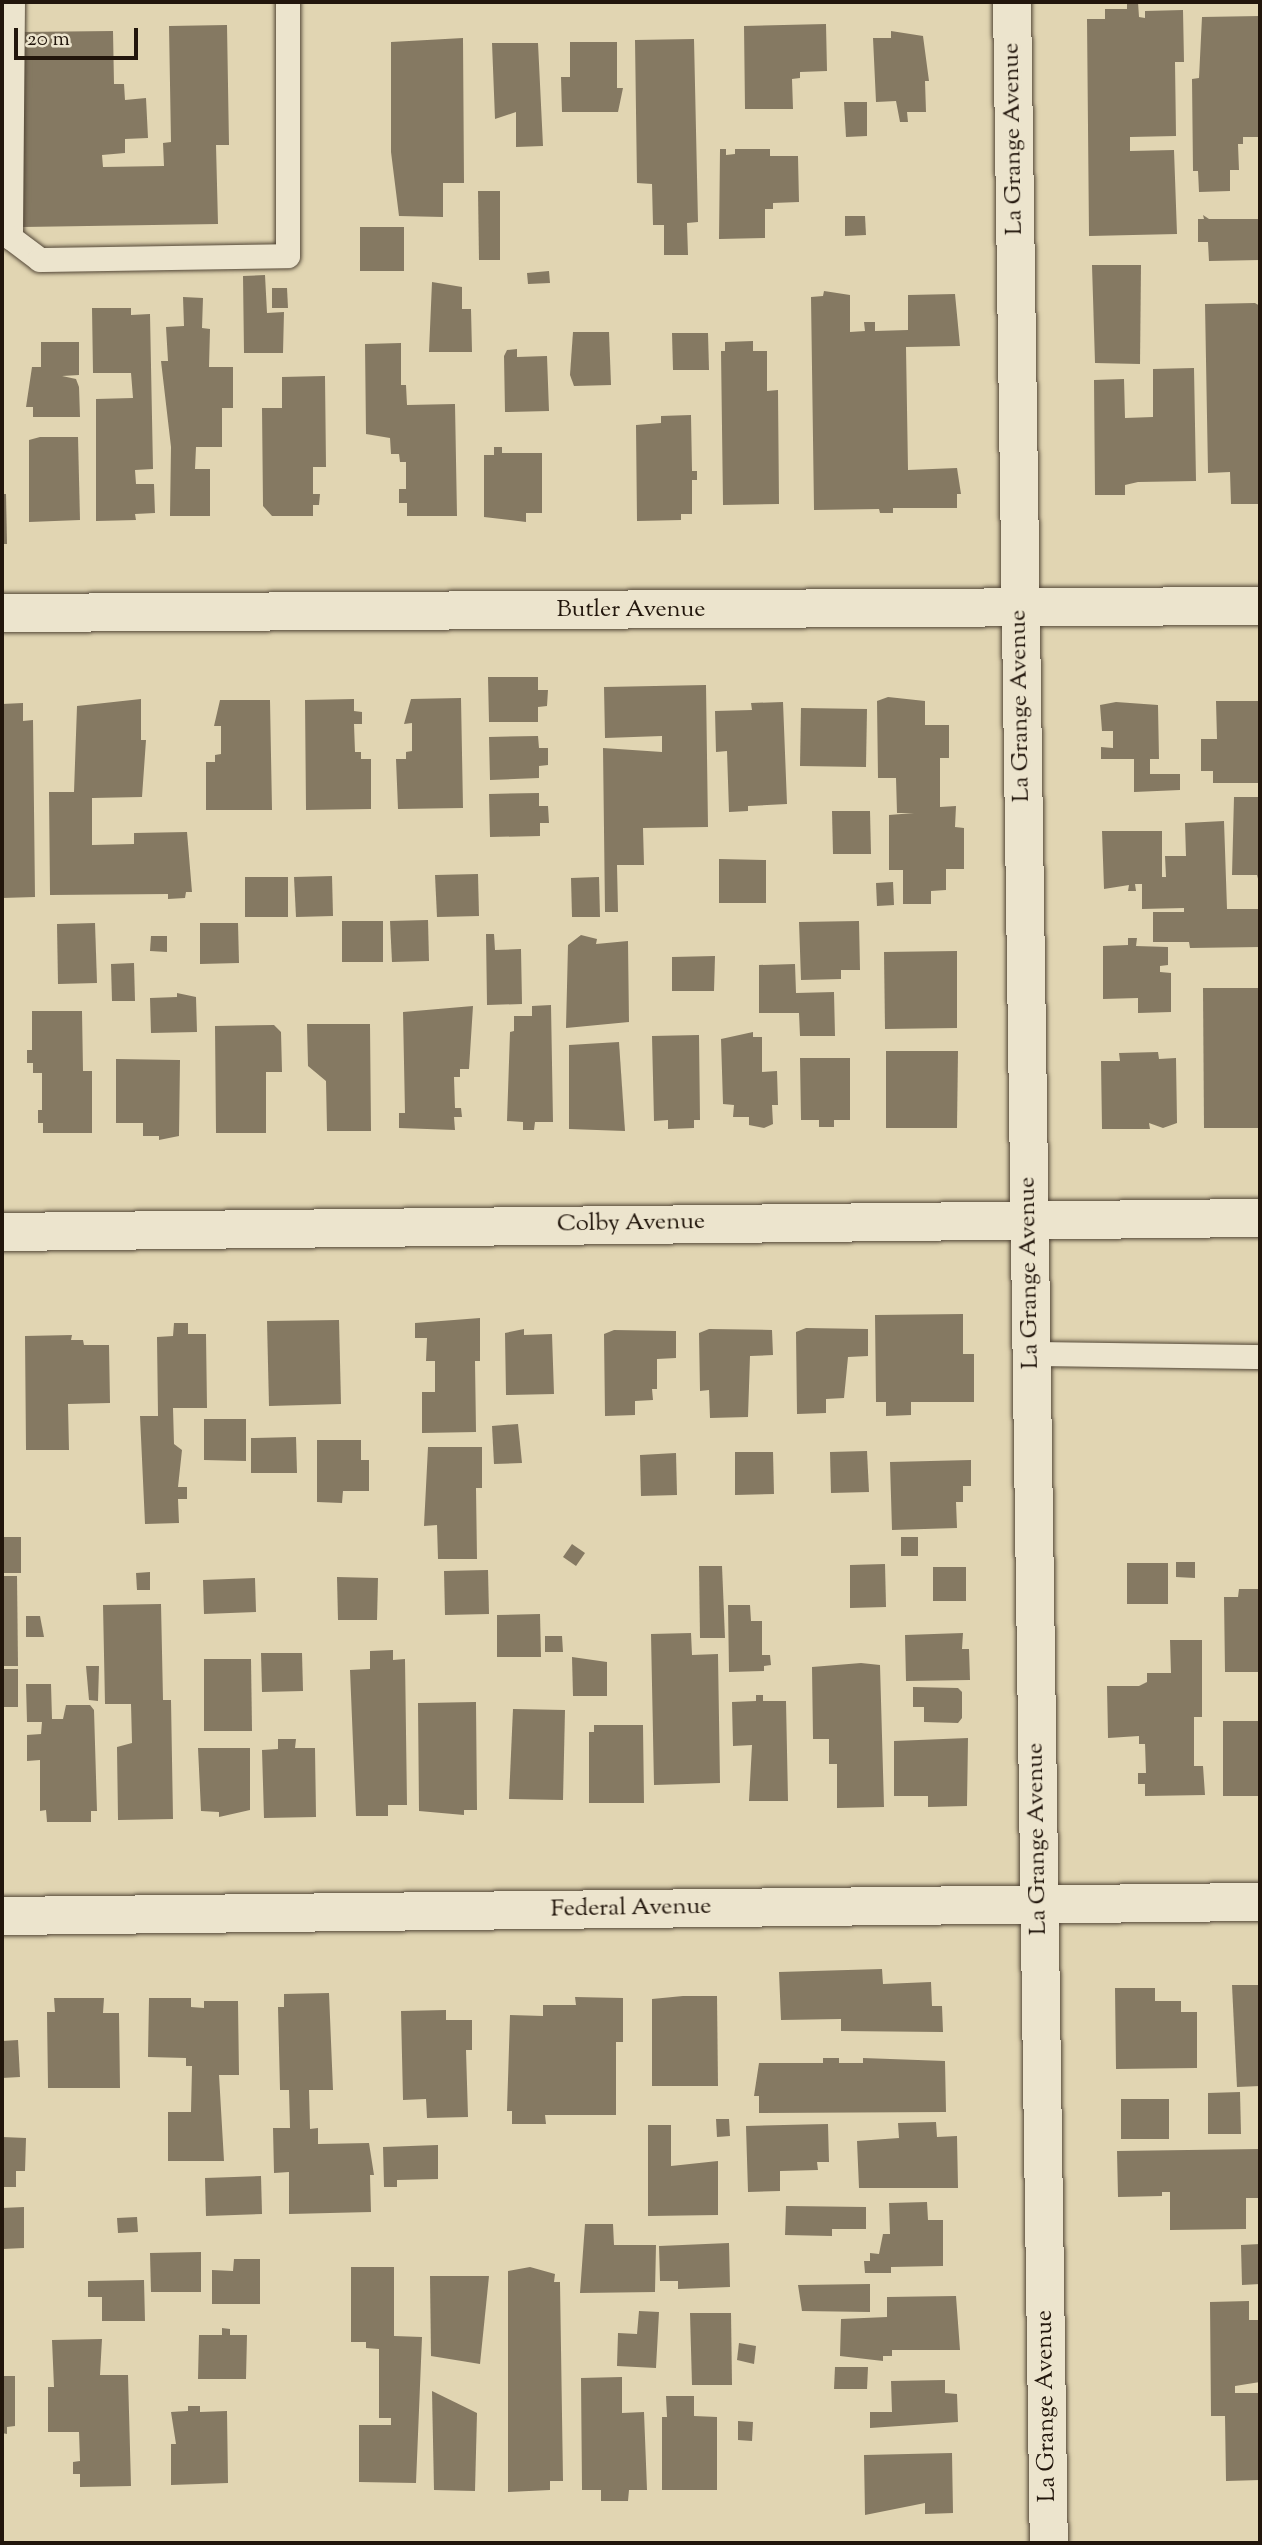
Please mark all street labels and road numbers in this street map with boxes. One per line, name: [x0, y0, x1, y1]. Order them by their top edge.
street label: La Grange Avenue: [998, 43, 1030, 235]
street label: Butler Avenue: [556, 597, 706, 625]
street label: La Grange Avenue: [1005, 610, 1037, 802]
street label: La Grange Avenue: [1014, 1177, 1046, 1369]
street label: Colby Avenue: [557, 1208, 705, 1240]
street label: La Grange Avenue: [1022, 1743, 1054, 1935]
street label: Federal Avenue: [550, 1893, 712, 1925]
street label: La Grange Avenue: [1031, 2310, 1063, 2502]

